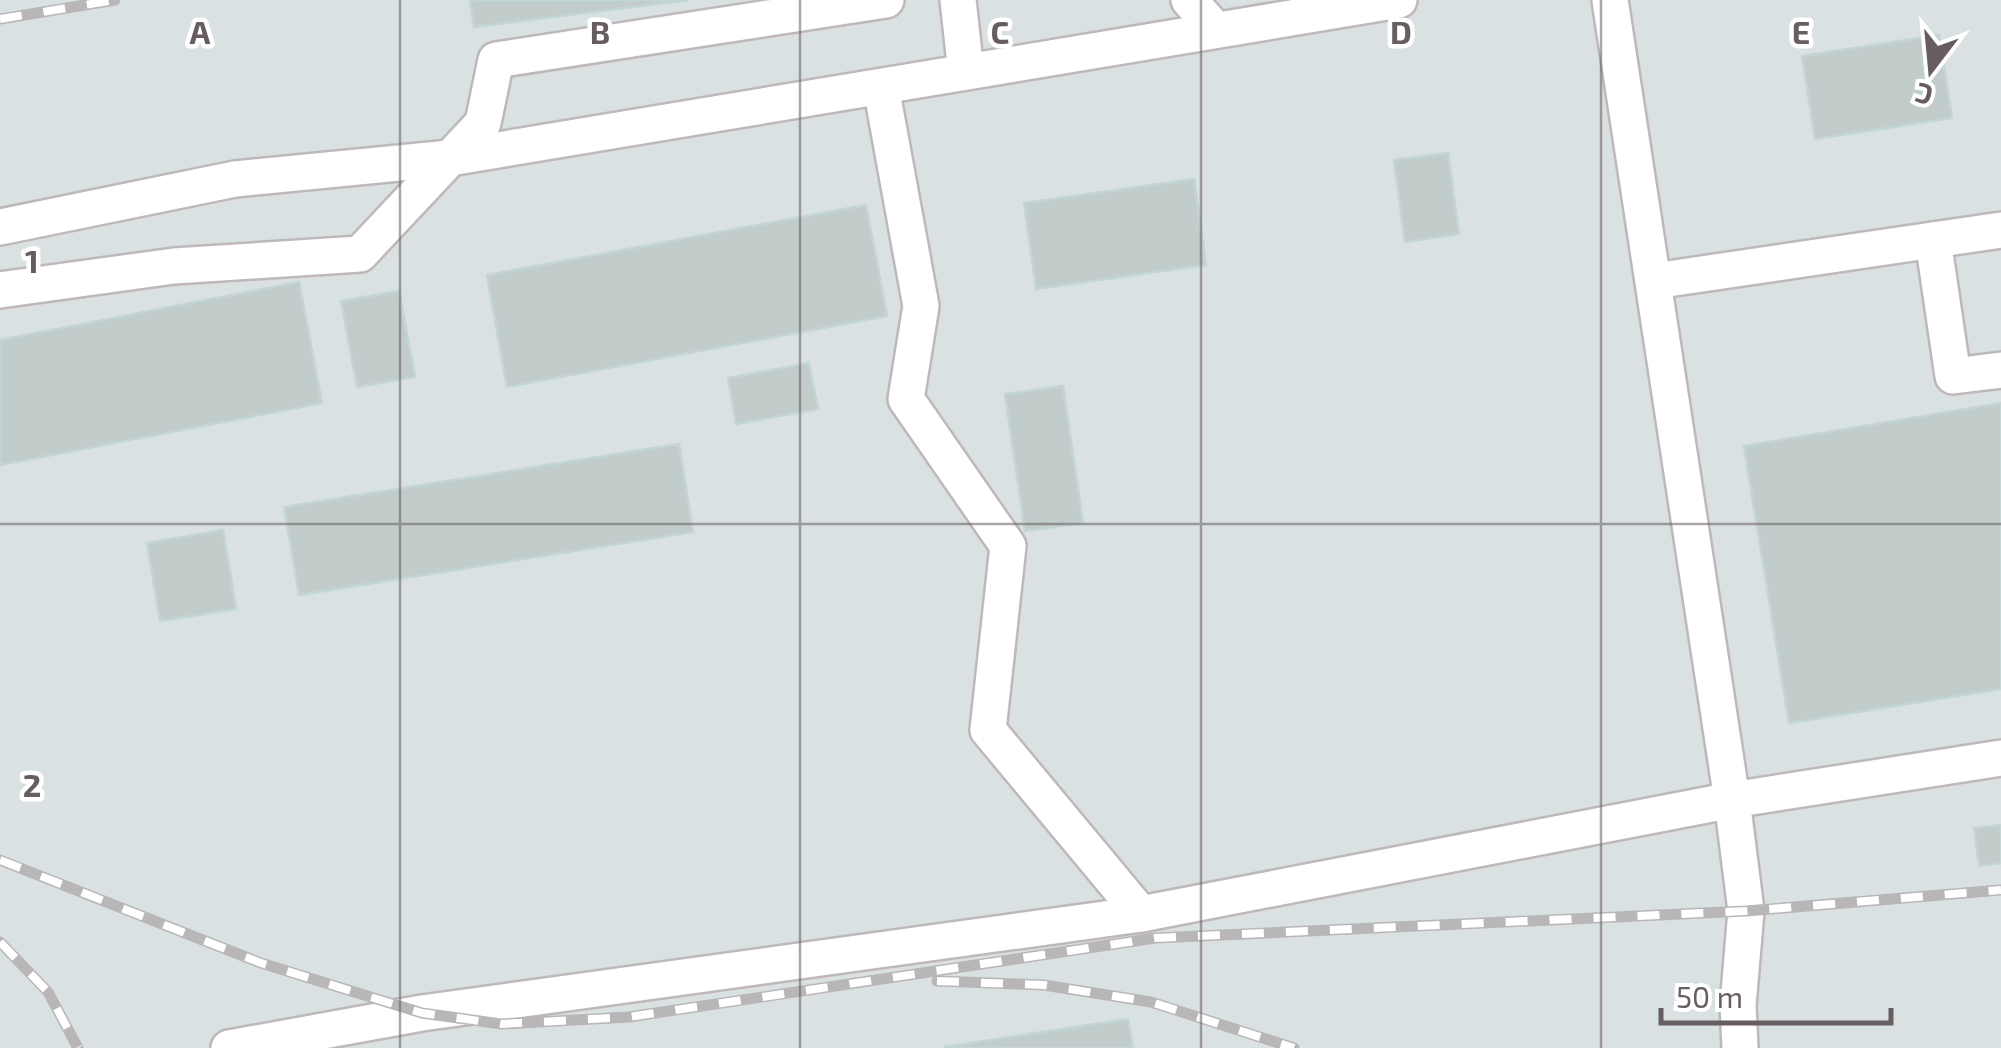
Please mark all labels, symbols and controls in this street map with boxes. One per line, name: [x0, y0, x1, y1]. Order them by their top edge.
text: A: [190, 12, 211, 50]
text: B: [590, 12, 610, 50]
text: C: [991, 12, 1009, 50]
text: D: [1390, 12, 1412, 50]
text: E: [1792, 12, 1810, 50]
north arrow: [1881, 20, 1981, 120]
text: С: [1911, 76, 1936, 114]
text: 1: [25, 241, 39, 279]
text: 2: [23, 765, 41, 803]
scale bar: [1661, 963, 1891, 1025]
text: 50 m: [1676, 978, 1743, 1014]

